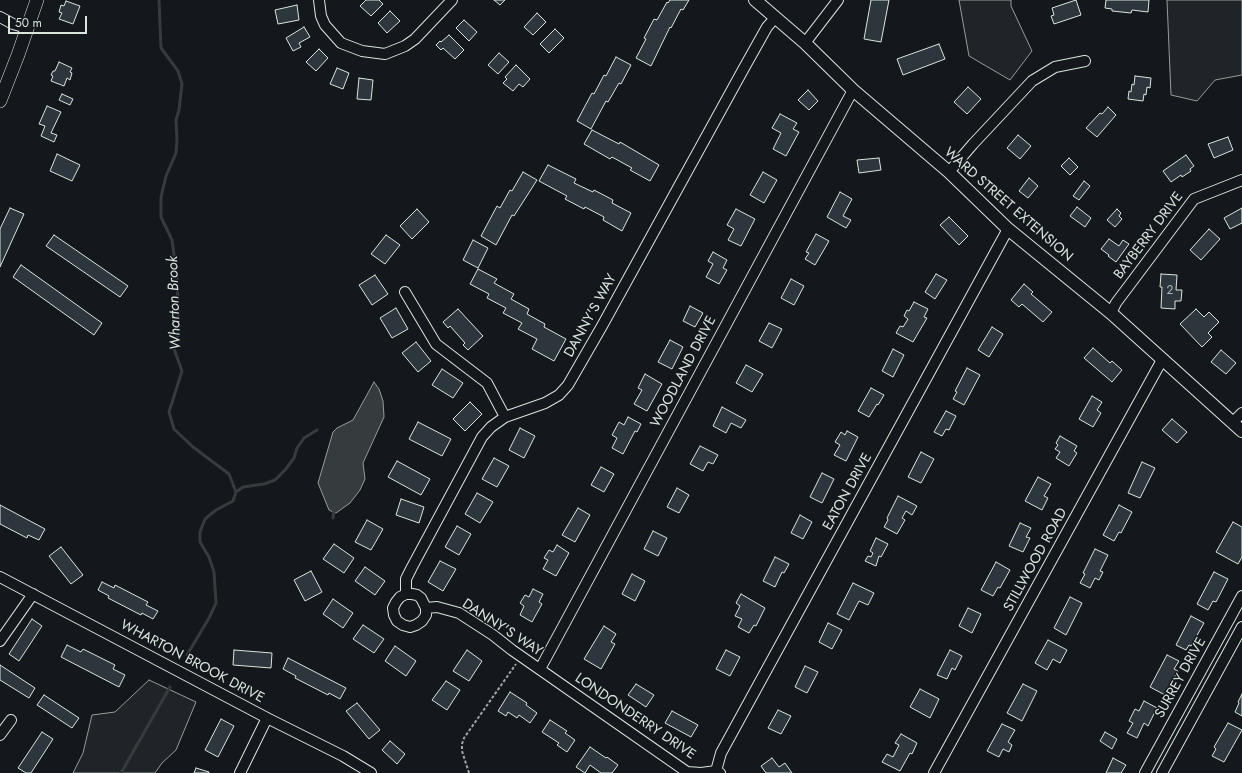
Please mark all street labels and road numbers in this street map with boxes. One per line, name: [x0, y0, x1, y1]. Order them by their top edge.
street label: WARD STREET EXTENSION: [940, 144, 1076, 266]
street label: BAYBERRY DRIVE: [1111, 189, 1187, 283]
street label: DANNY'S WAY: [561, 272, 621, 360]
street label: WOODLAND DRIVE: [648, 314, 720, 430]
street label: EATON DRIVE: [820, 450, 876, 534]
street label: STILLWOOD ROAD: [1001, 505, 1071, 615]
street label: DANNY'S WAY: [459, 596, 545, 660]
street label: WHARTON BROOK DRIVE: [117, 617, 267, 707]
street label: SURREY DRIVE: [1152, 635, 1210, 721]
street label: LONDONDERRY DRIVE: [571, 670, 699, 764]

